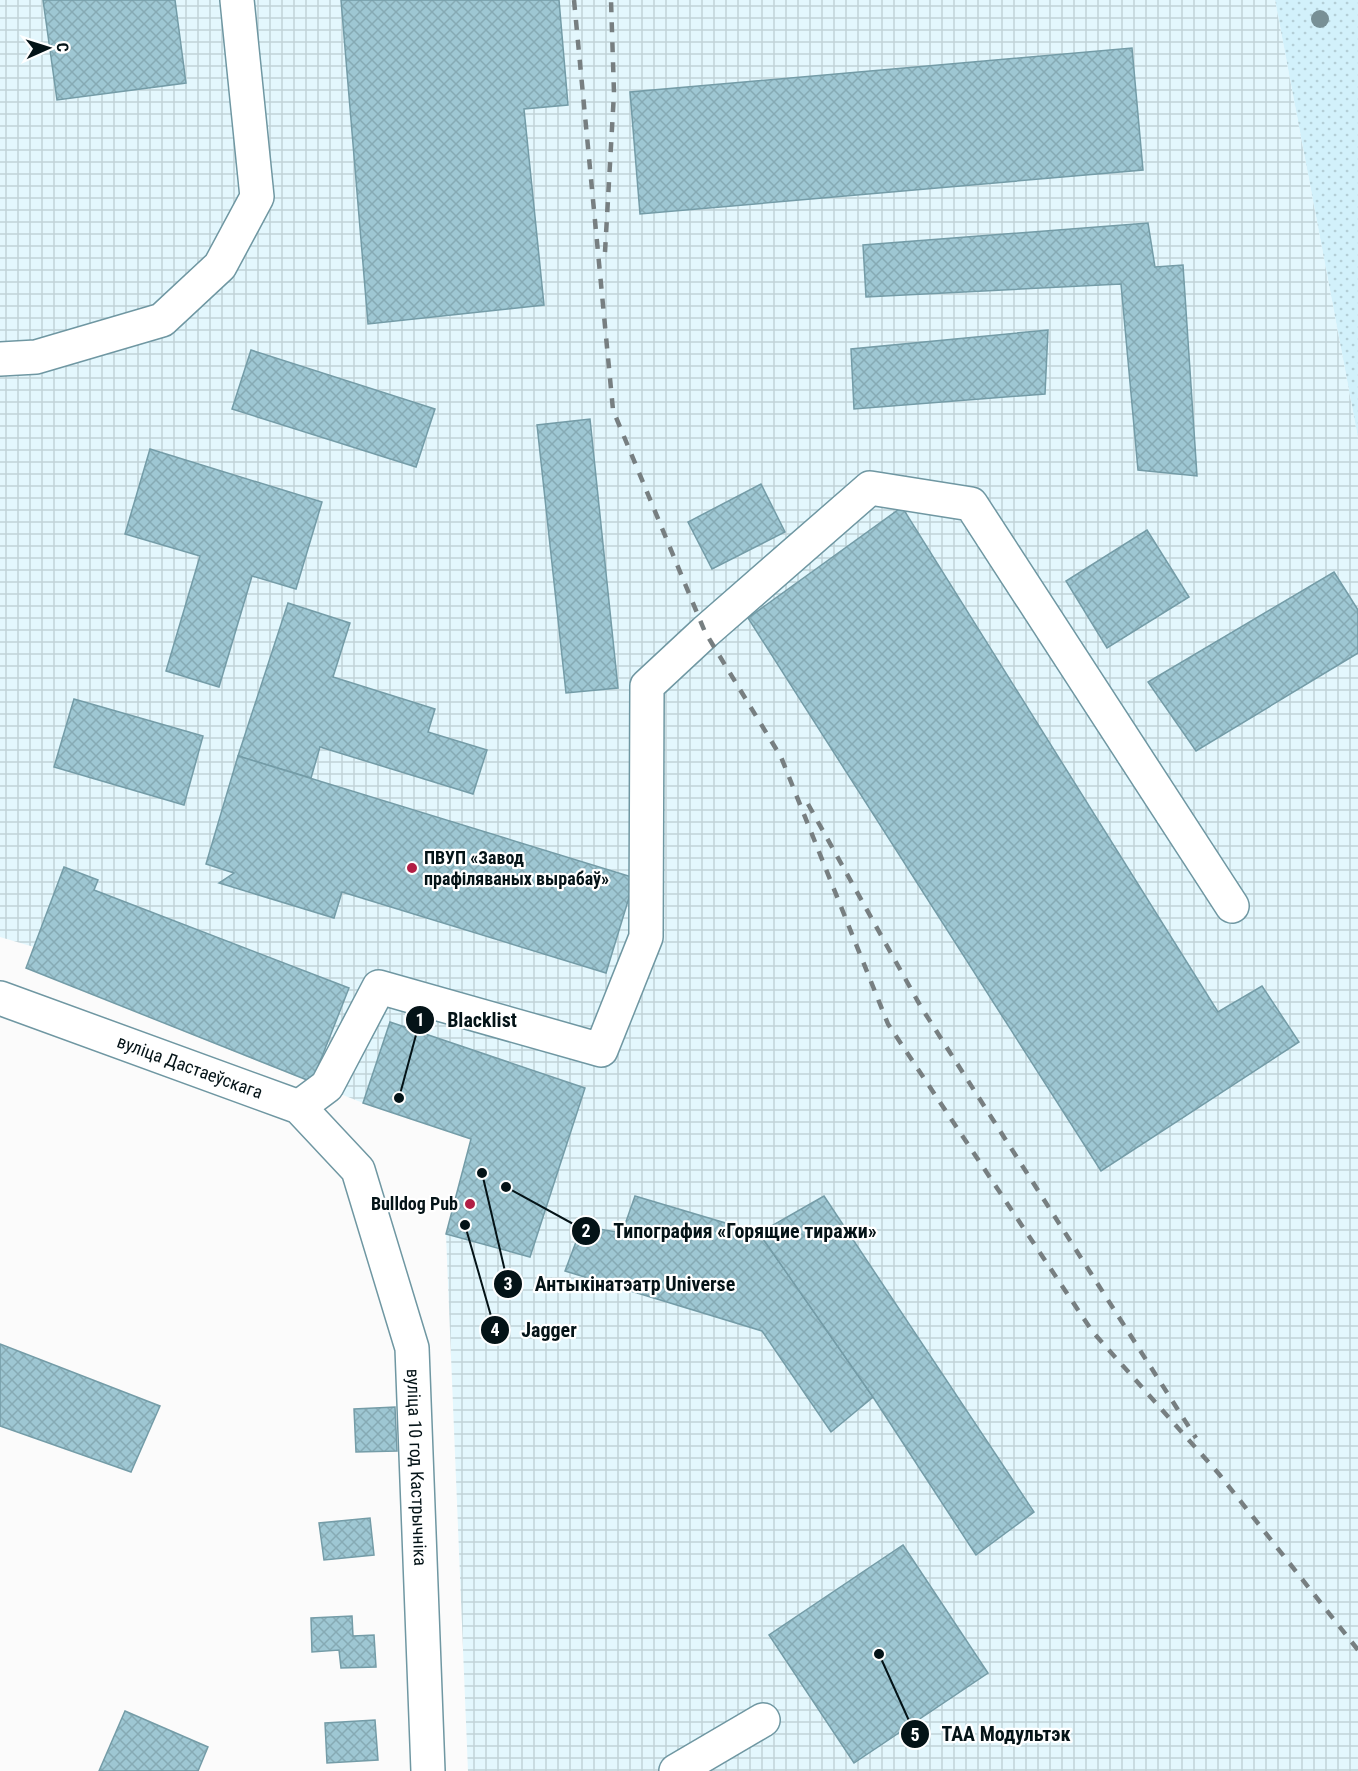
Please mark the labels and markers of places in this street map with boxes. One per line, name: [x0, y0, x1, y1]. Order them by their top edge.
place label: ПВУП «Завод прафіляваных вырабаў»: [424, 847, 609, 889]
marker: ПВУП «Завод прафіляваных вырабаў»: [405, 861, 419, 875]
callout: Blacklist: [405, 1001, 529, 1039]
place label: Bulldog Pub: [371, 1193, 458, 1214]
marker: Bulldog Pub: [463, 1197, 477, 1211]
callout: Типография «Горящие тиражи»: [571, 1212, 888, 1250]
callout: Антыкінатэатр Universe: [493, 1265, 748, 1303]
callout: Jagger: [480, 1311, 589, 1349]
callout: ТАА Модультэк: [900, 1715, 1083, 1753]

